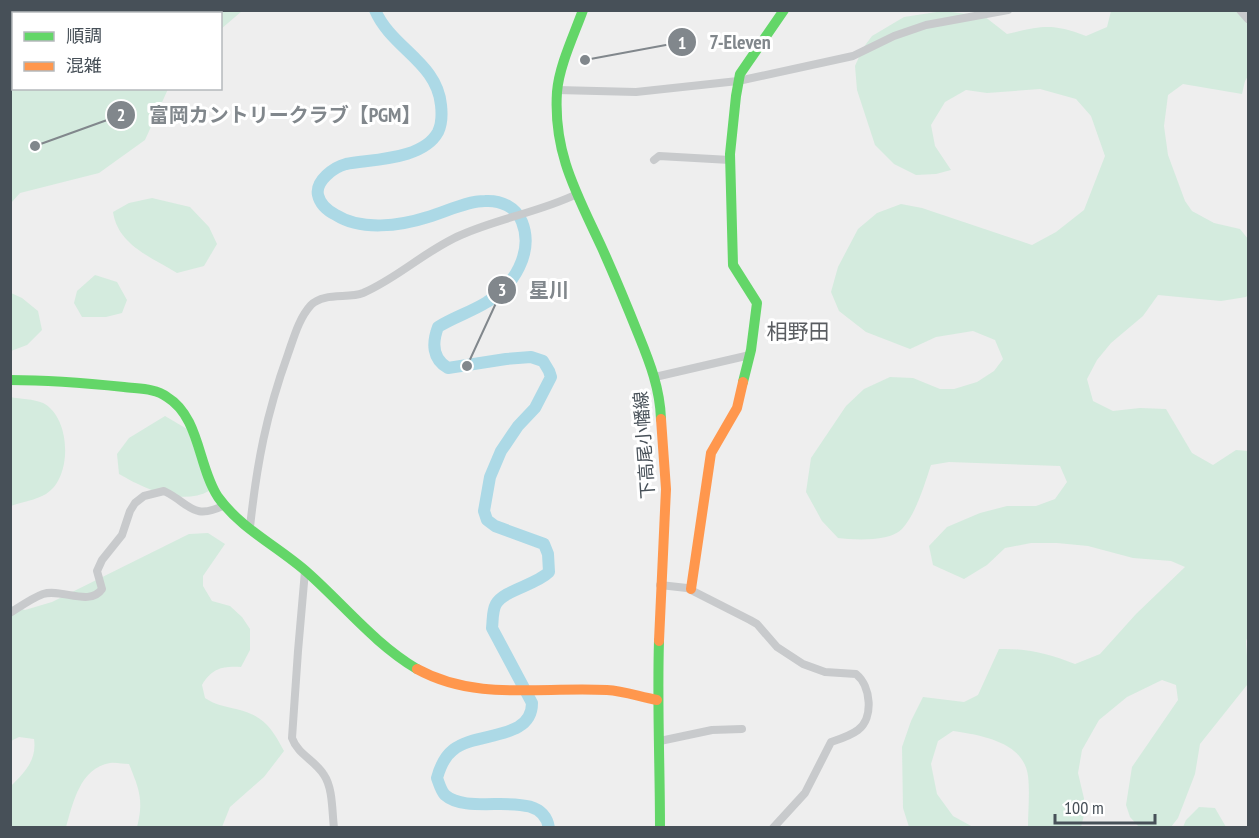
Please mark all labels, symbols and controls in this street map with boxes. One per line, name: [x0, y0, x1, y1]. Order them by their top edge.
legend: [12, 12, 222, 90]
callout: 7-Eleven: [667, 23, 783, 61]
text: 順調: [66, 24, 102, 47]
text: 7-Eleven: [709, 29, 771, 55]
text: 1: [678, 31, 686, 54]
text: 混雑: [66, 54, 102, 77]
callout: 富岡カントリークラブ【PGM】: [106, 96, 433, 134]
text: 富岡カントリークラブ【PGM】: [149, 102, 421, 128]
text: 2: [117, 103, 125, 126]
callout: 星川: [487, 271, 581, 309]
text: 星川: [529, 277, 569, 303]
text: 3: [498, 278, 506, 301]
district label: 相野田: [767, 318, 830, 345]
street label: 下高尾小幡線: [629, 390, 659, 500]
scale bar: [1055, 787, 1156, 825]
text: 100 m: [1064, 796, 1104, 819]

